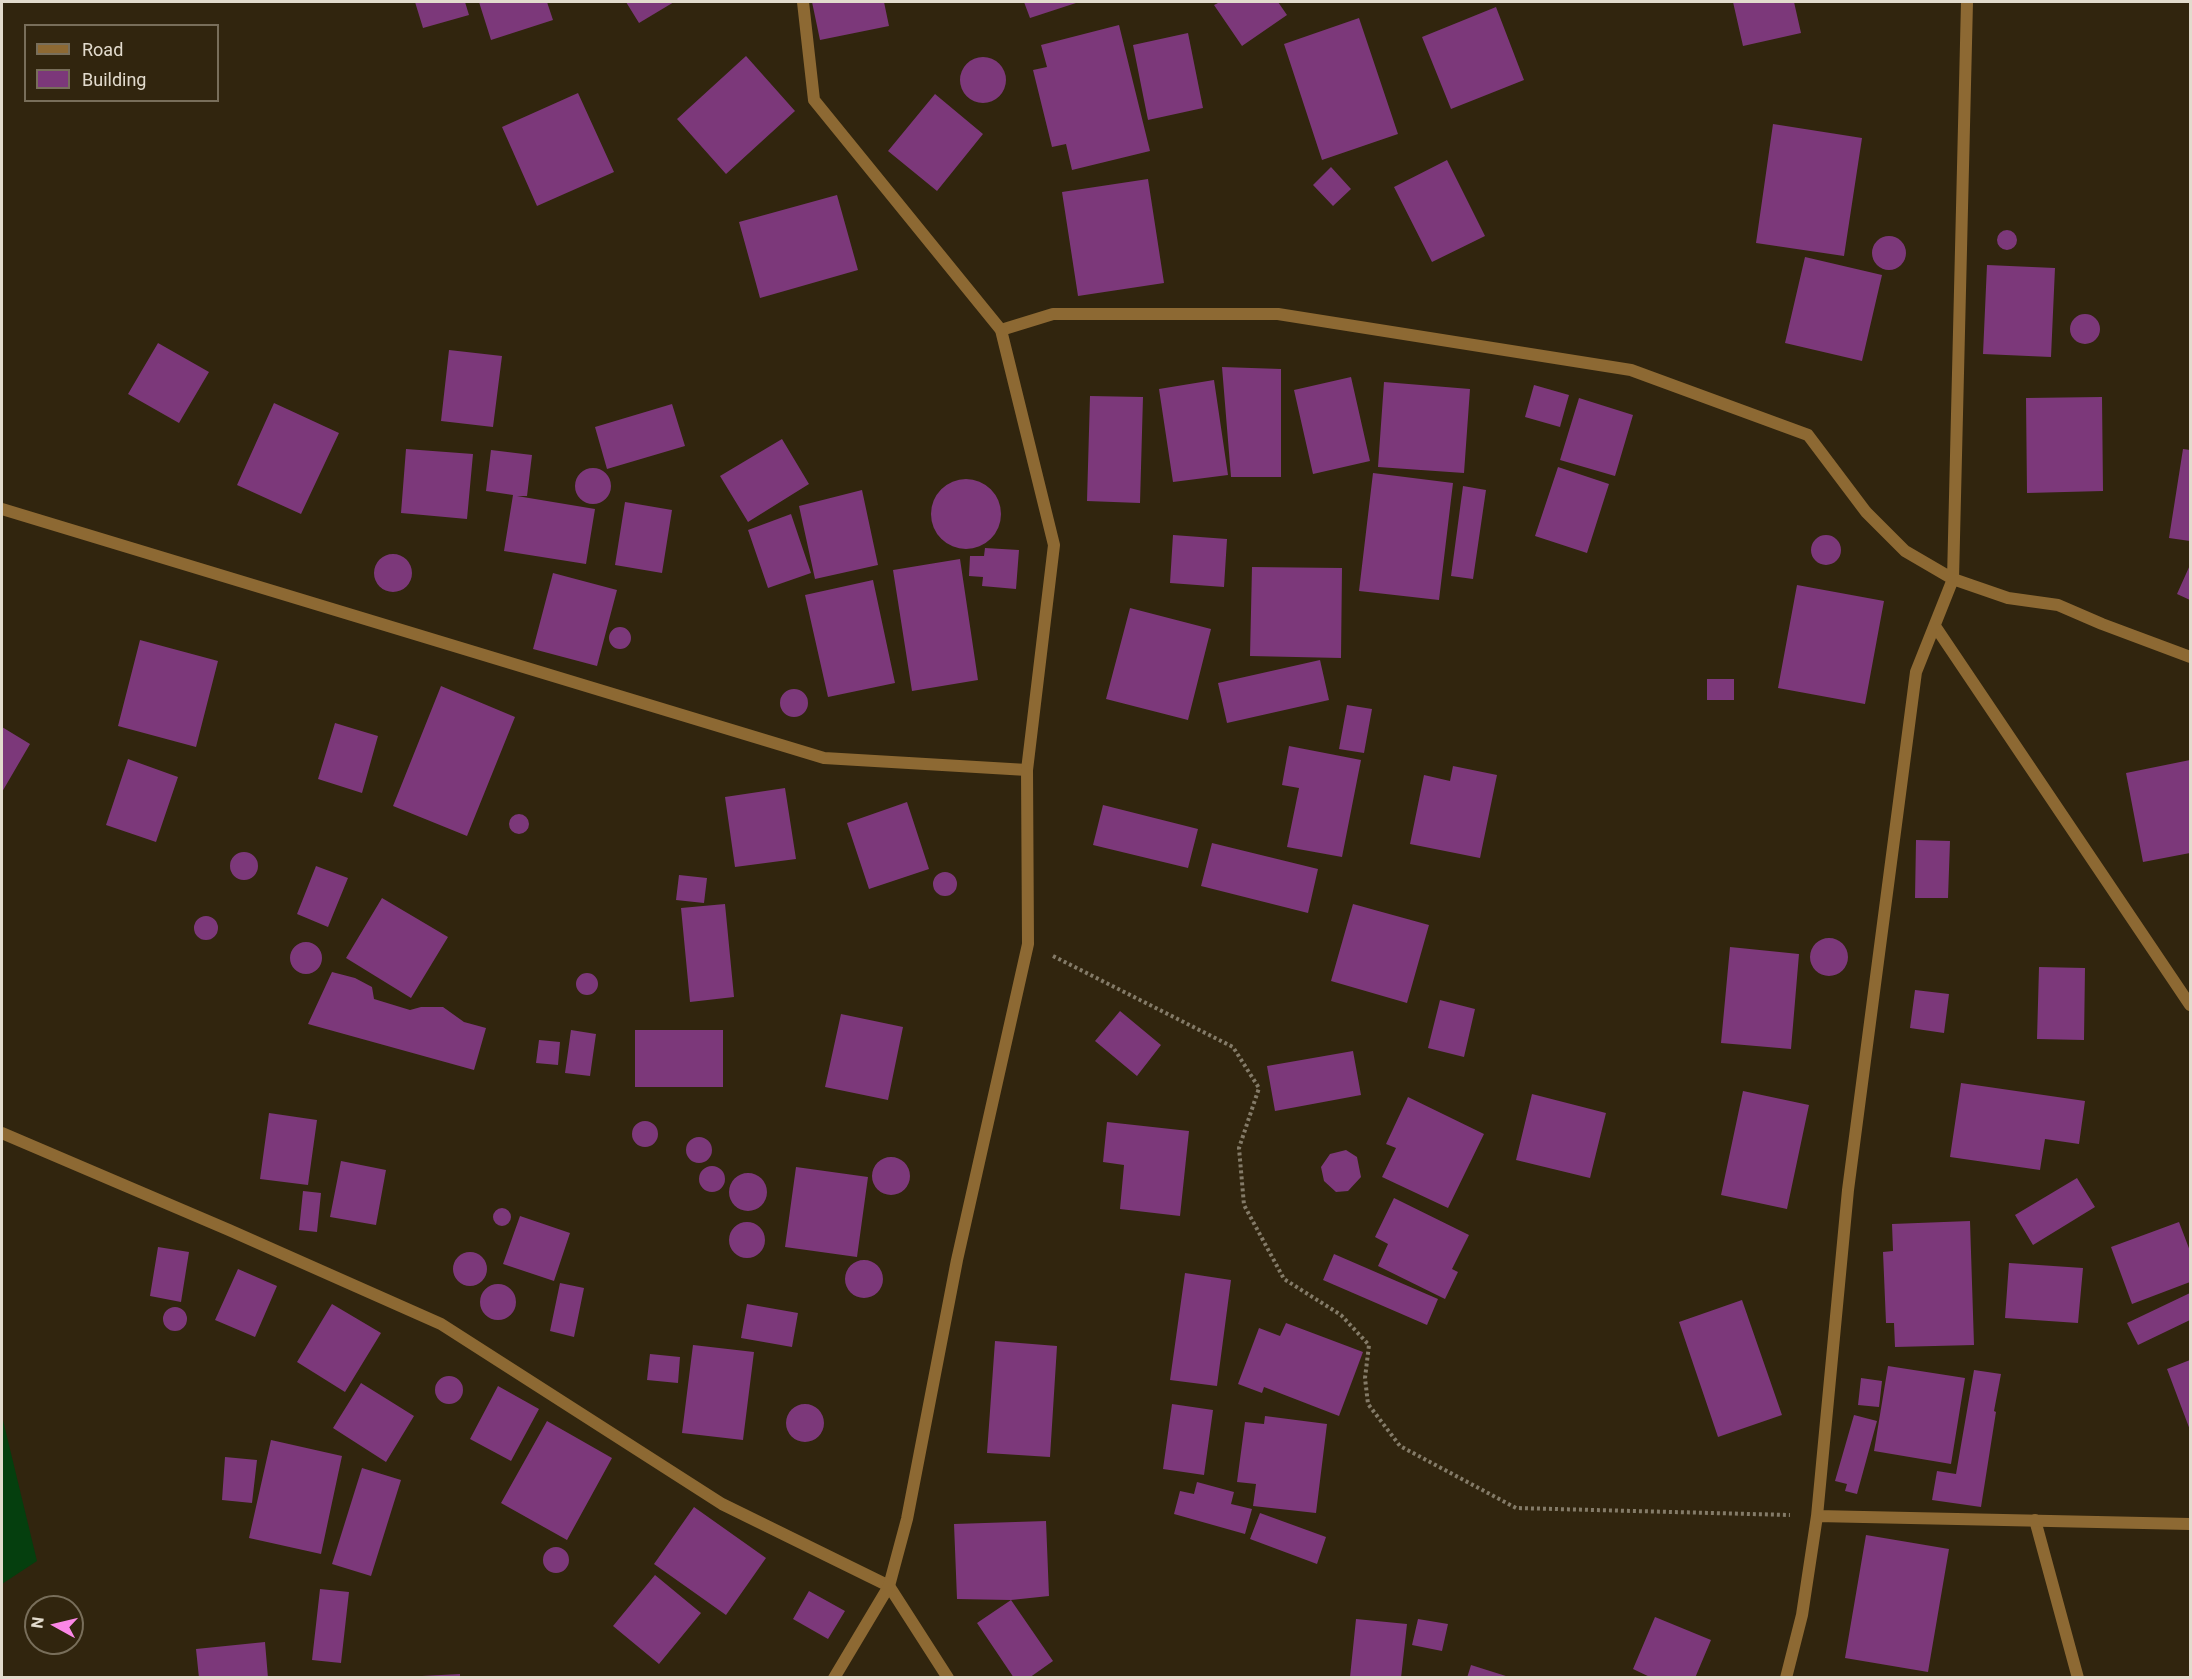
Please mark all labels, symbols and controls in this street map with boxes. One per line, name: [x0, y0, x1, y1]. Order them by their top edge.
legend: [24, 24, 219, 102]
text: Road: [82, 39, 123, 60]
text: Building: [82, 69, 146, 90]
north arrow: [24, 1595, 84, 1655]
text: N: [27, 1616, 48, 1630]

